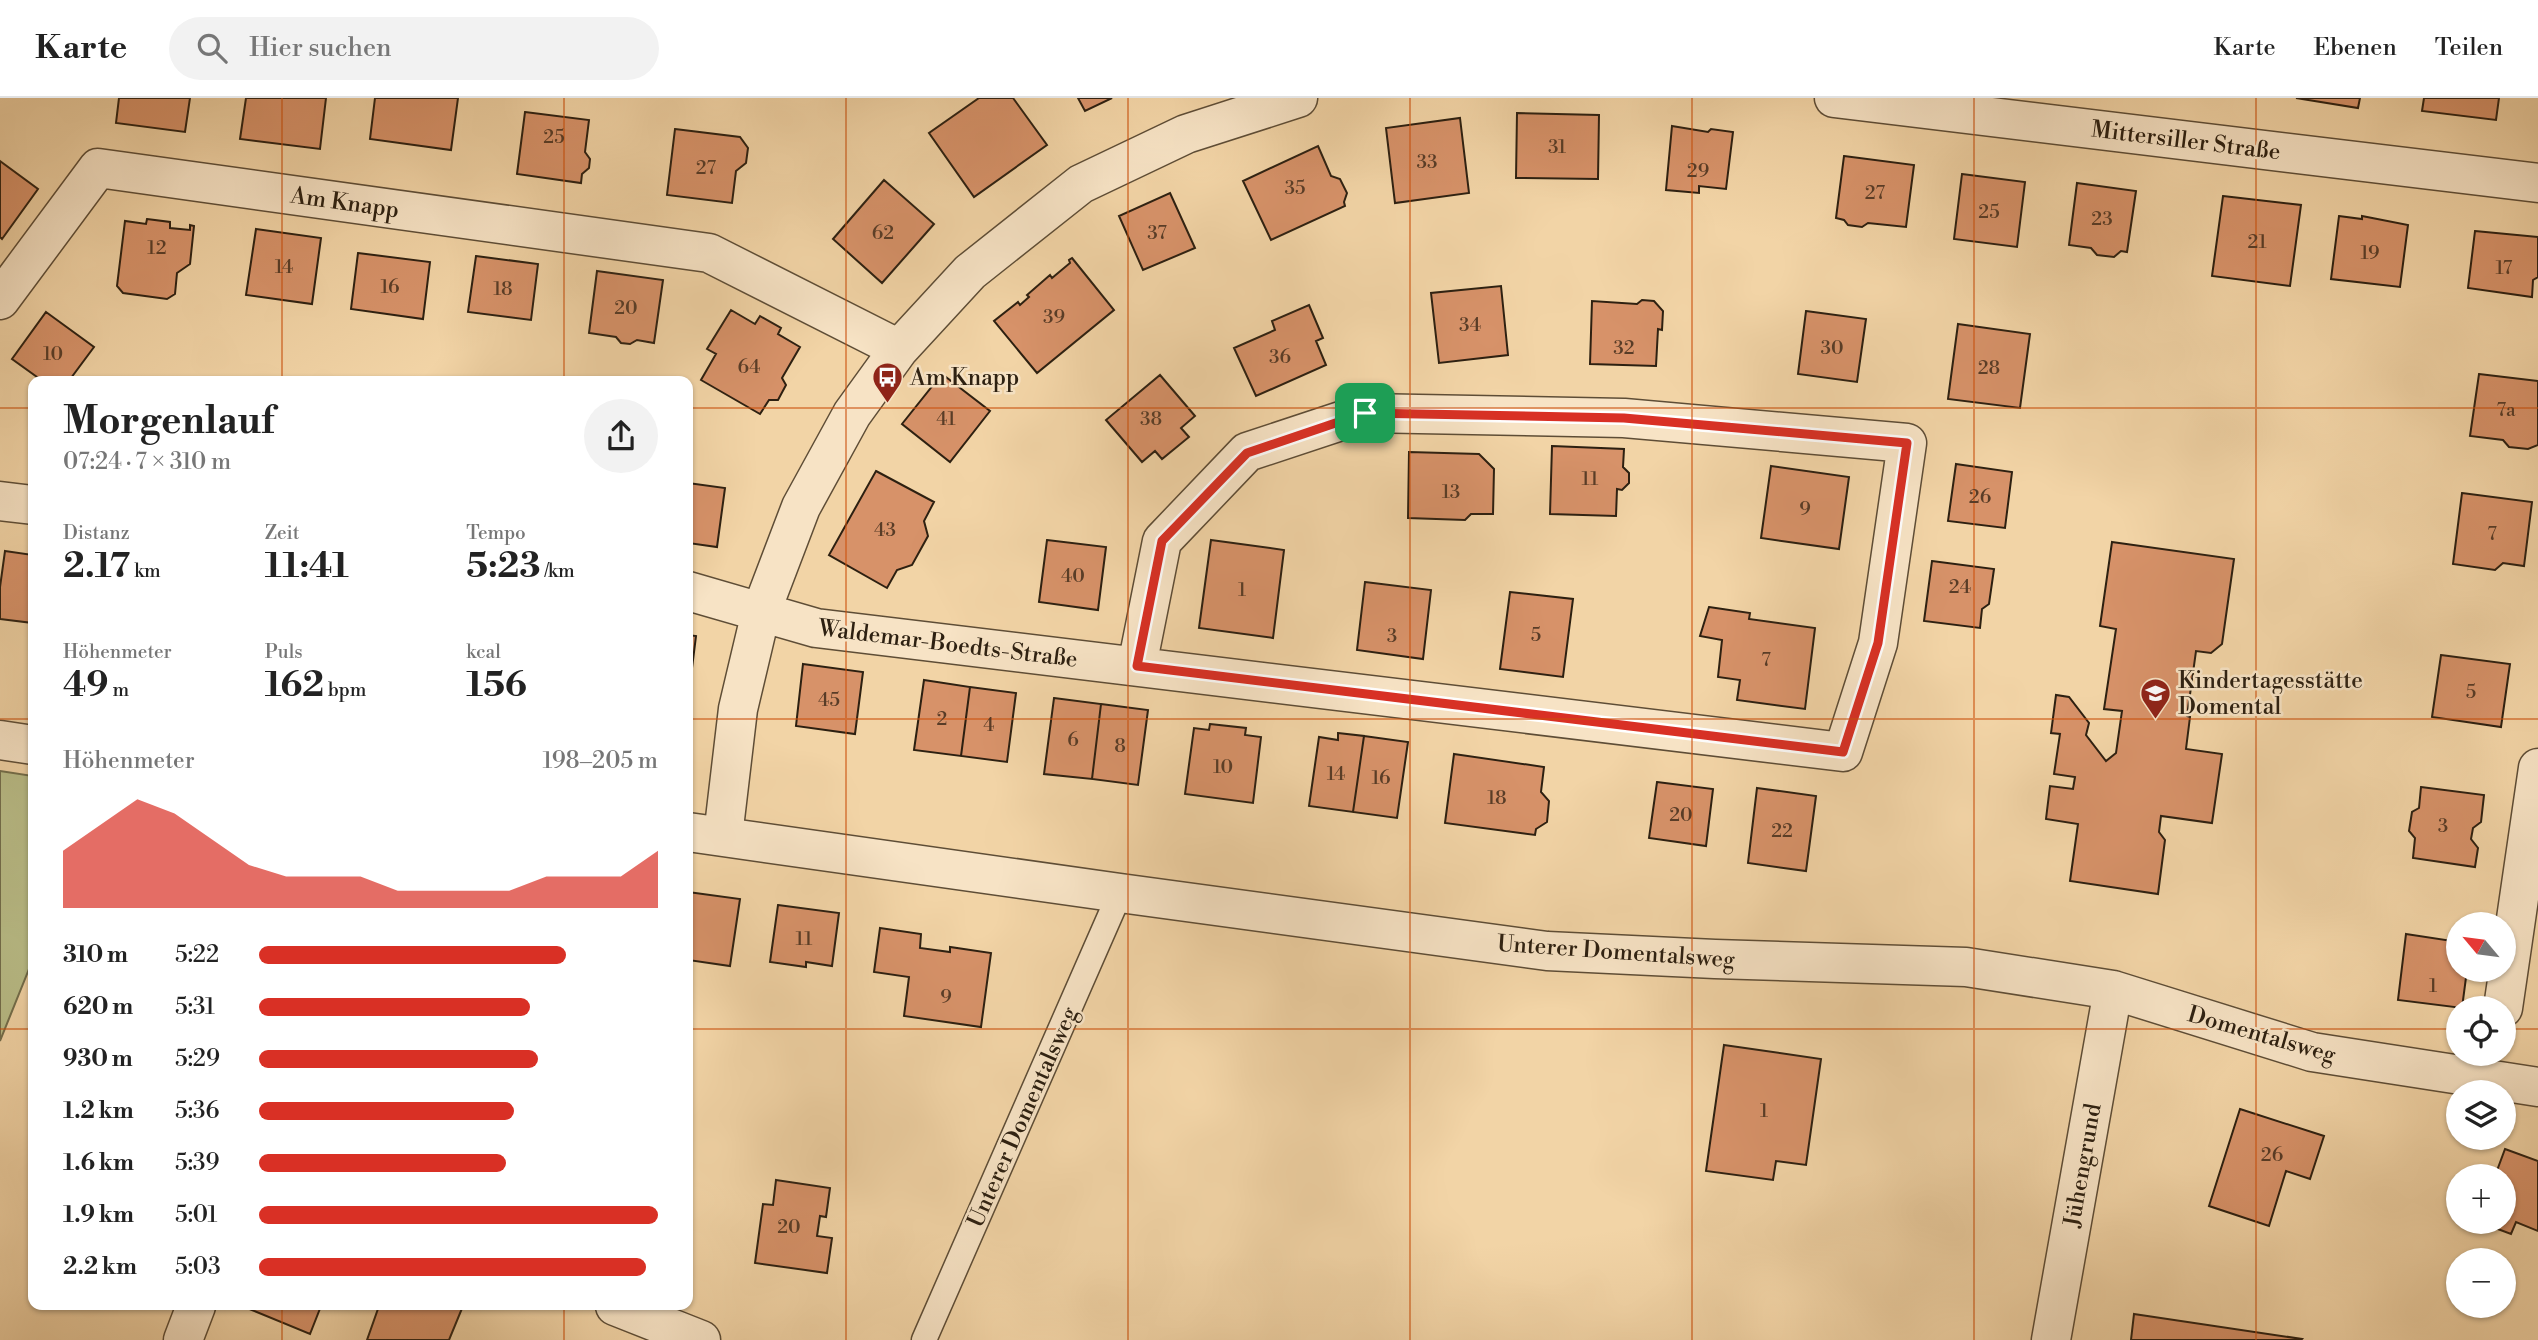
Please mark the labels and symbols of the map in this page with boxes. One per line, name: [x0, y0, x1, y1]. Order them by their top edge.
street label: Mittersiller Straße: [2090, 116, 2282, 166]
house number: 25: [543, 125, 565, 149]
house number: 31: [1548, 135, 1566, 159]
house number: 33: [1417, 150, 1437, 174]
house number: 27: [696, 156, 717, 180]
house number: 29: [1687, 159, 1709, 183]
house number: 35: [1285, 176, 1305, 200]
street label: Am Knapp: [288, 181, 401, 224]
house number: 27: [1865, 181, 1886, 205]
house number: 25: [1978, 200, 2000, 224]
house number: 23: [2091, 207, 2113, 231]
house number: 62: [872, 221, 894, 245]
house number: 37: [1147, 221, 1167, 245]
house number: 21: [2247, 230, 2267, 254]
house number: 12: [147, 236, 167, 260]
house number: 19: [2360, 241, 2380, 265]
house number: 14: [275, 255, 293, 279]
house number: 17: [2496, 256, 2513, 280]
house number: 16: [380, 275, 400, 299]
house number: 18: [493, 277, 513, 301]
house number: 20: [614, 296, 638, 320]
house number: 39: [1043, 305, 1065, 329]
house number: 34: [1459, 313, 1481, 337]
house number: 32: [1613, 336, 1635, 360]
house number: 30: [1820, 336, 1844, 360]
house number: 10: [43, 342, 63, 366]
house number: 36: [1269, 345, 1291, 369]
house number: 64: [737, 355, 761, 379]
house number: 28: [1978, 356, 2000, 380]
bus stop icon: Am Knapp: [870, 360, 904, 404]
place label: Am Knapp: [909, 364, 1019, 392]
pin: [1335, 383, 1395, 443]
house number: 7a: [2496, 398, 2516, 422]
house number: 41: [936, 407, 956, 431]
house number: 38: [1140, 407, 1162, 431]
house number: 11: [1582, 467, 1599, 491]
house number: 13: [1442, 480, 1460, 504]
house number: 26: [1969, 485, 1991, 509]
house number: 9: [1799, 497, 1811, 521]
house number: 43: [874, 518, 896, 542]
house number: 7: [2487, 522, 2497, 546]
house number: 40: [1061, 564, 1085, 588]
house number: 24: [1949, 575, 1971, 599]
house number: 1: [1238, 578, 1246, 602]
street label: Waldemar-Boedts-Straße: [816, 614, 1079, 674]
house number: 5: [1531, 623, 1541, 647]
house number: 3: [1387, 624, 1397, 648]
house number: 7: [1761, 648, 1771, 672]
place label: Kindertagesstätte Domental: [2178, 667, 2363, 721]
school or university icon: Kindertagesstätte Domental: [2138, 676, 2172, 720]
house number: 5: [2466, 680, 2476, 704]
house number: 45: [818, 688, 840, 712]
house number: 2: [937, 707, 947, 731]
house number: 4: [983, 713, 995, 737]
house number: 6: [1067, 728, 1079, 752]
house number: 8: [1114, 734, 1126, 758]
house number: 10: [1213, 755, 1233, 779]
house number: 14: [1327, 762, 1345, 786]
house number: 16: [1371, 766, 1391, 790]
house number: 18: [1487, 786, 1507, 810]
house number: 20: [1669, 803, 1693, 827]
house number: 3: [2438, 814, 2448, 838]
house number: 22: [1771, 819, 1793, 843]
north arrow: [2446, 912, 2516, 982]
house number: 11: [796, 927, 813, 951]
street label: Unterer Domentalsweg: [1496, 930, 1736, 974]
house number: 1: [2429, 974, 2437, 998]
house number: 9: [940, 985, 952, 1009]
street label: Domentalsweg: [2184, 1000, 2339, 1070]
street label: Unterer Domentalsweg: [962, 1003, 1084, 1232]
house number: 1: [1760, 1099, 1768, 1123]
street label: Jühengrund: [2058, 1101, 2108, 1230]
house number: 26: [2261, 1143, 2283, 1167]
house number: 20: [777, 1215, 801, 1239]

